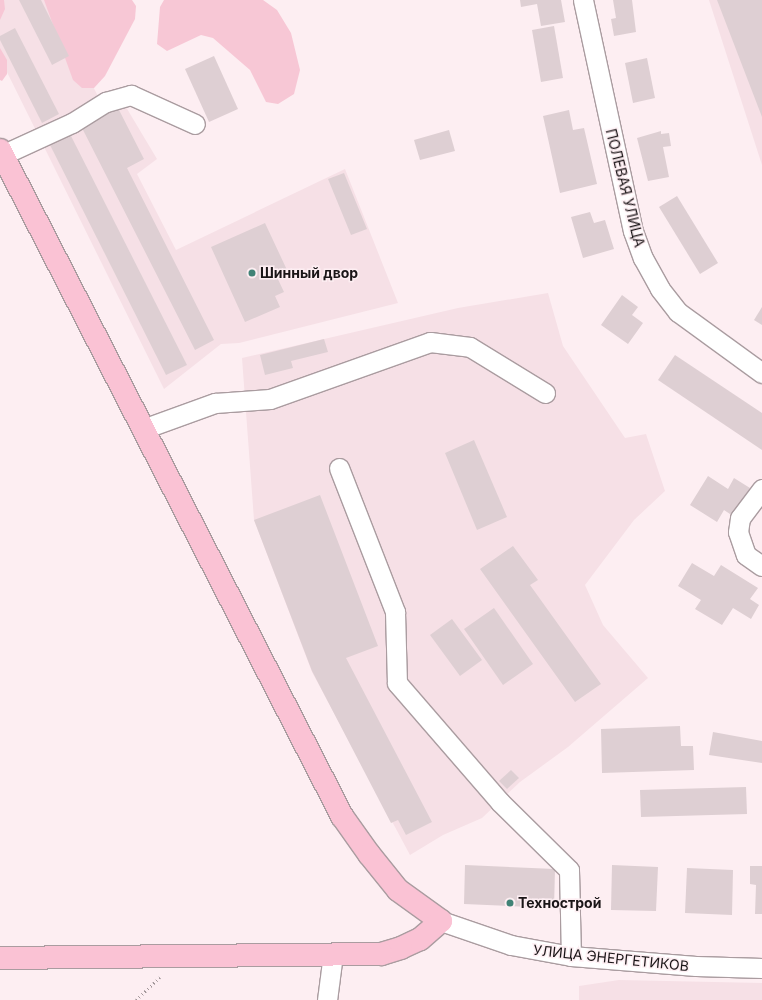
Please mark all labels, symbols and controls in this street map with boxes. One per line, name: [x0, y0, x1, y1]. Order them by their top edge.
street label: ПОЛЕВАЯ УЛИЦА: [602, 127, 648, 249]
place label: Шинный двор: [260, 265, 358, 281]
marker: Шинный двор: [247, 268, 257, 278]
place label: Технострой: [518, 895, 601, 911]
marker: Технострой: [505, 898, 515, 908]
street label: УЛИЦА ЭНЕРГЕТИКОВ: [532, 941, 690, 975]

